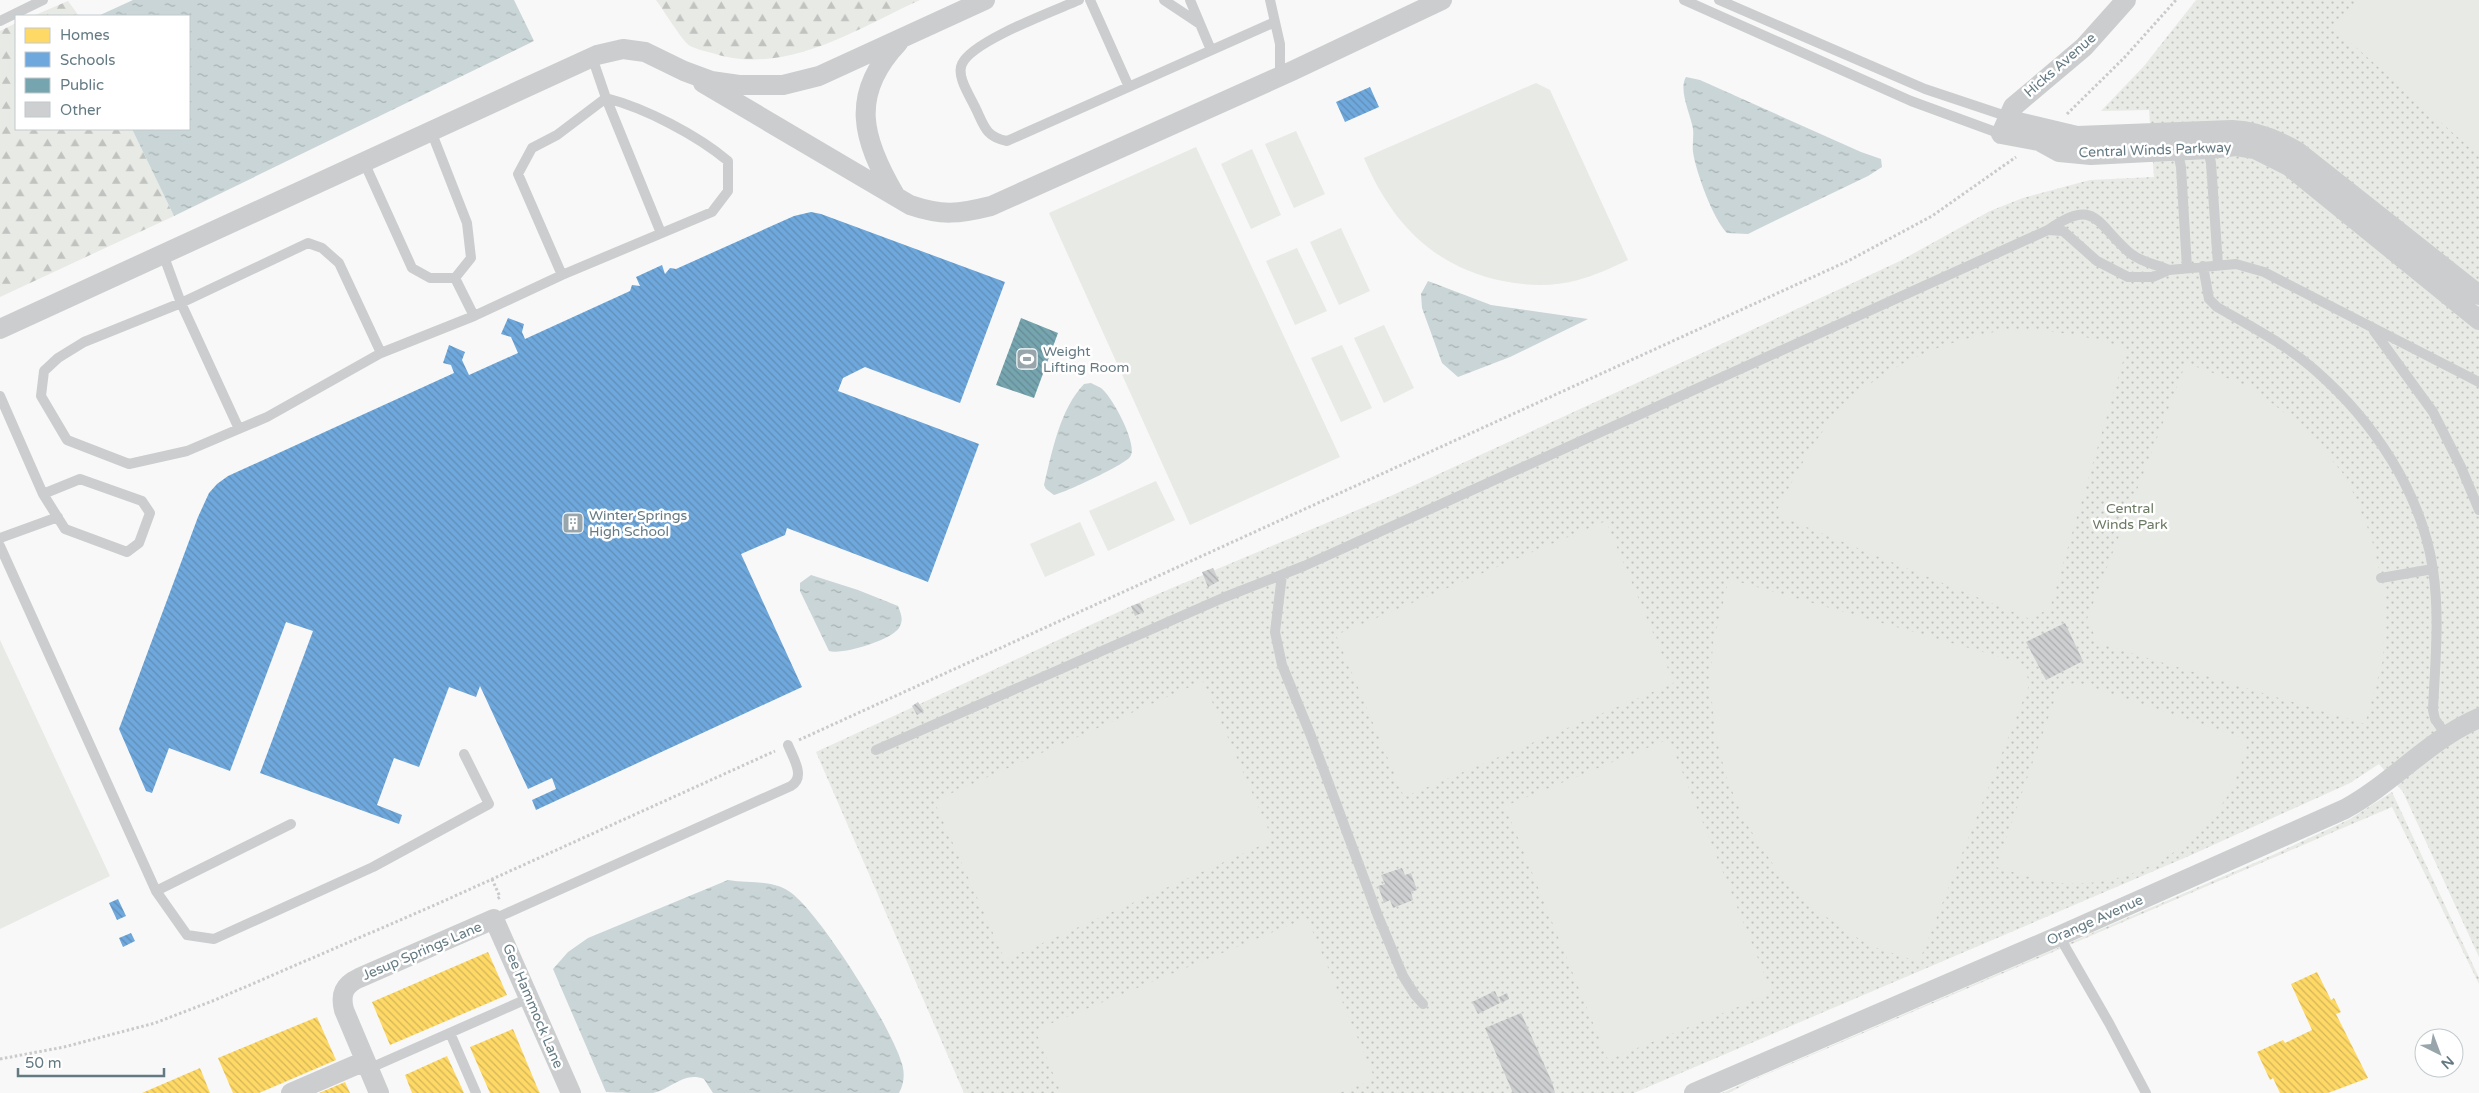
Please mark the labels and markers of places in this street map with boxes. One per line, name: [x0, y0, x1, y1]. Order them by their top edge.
place label: Weight Lifting Room: [1043, 343, 1129, 376]
sports icon: Weight Lifting Room: [1015, 347, 1039, 371]
place label: Winter Springs High School: [589, 507, 688, 540]
building icon: Winter Springs High School: [561, 511, 585, 535]

